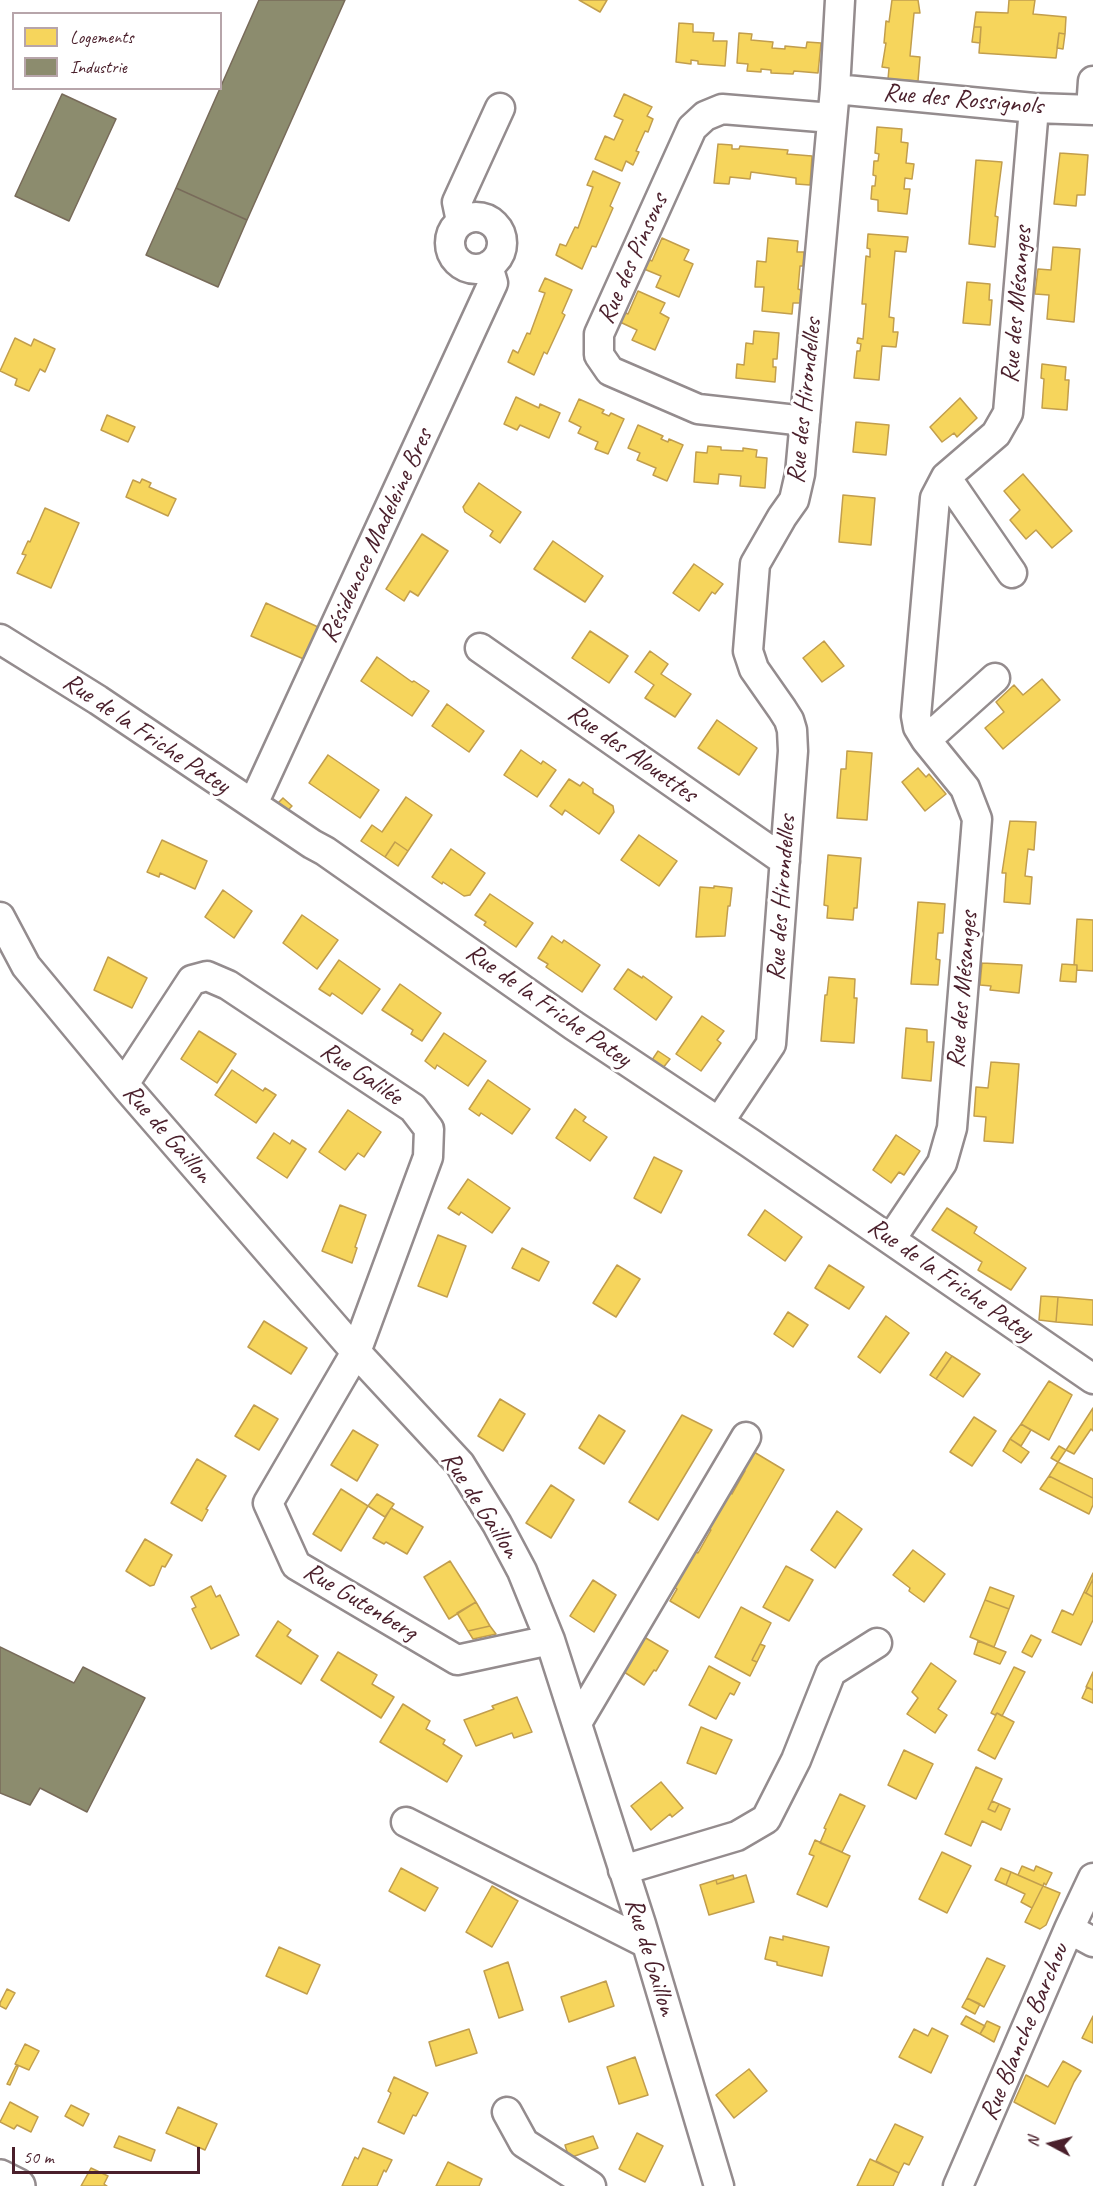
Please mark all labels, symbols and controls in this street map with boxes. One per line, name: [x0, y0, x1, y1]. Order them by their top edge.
legend: [12, 12, 222, 90]
text: Logements: [70, 26, 133, 48]
text: Industrie: [70, 56, 127, 78]
street label: Rue des Rossignols: [882, 77, 1044, 123]
street label: Rue des Pinsons: [591, 189, 675, 329]
street label: Rue des Mésanges: [995, 225, 1039, 385]
street label: Rue des Hirondelles: [781, 317, 829, 485]
street label: Résidencce Madeleine Bres: [314, 424, 440, 648]
street label: Rue de la Friche Patey: [57, 667, 235, 801]
street label: Rue des Alouettes: [561, 698, 703, 810]
street label: Rue des Hirondelles: [761, 814, 803, 982]
street label: Rue des Mésanges: [941, 910, 985, 1070]
street label: Rue de la Friche Patey: [459, 937, 637, 1075]
street label: Rue Galilée: [314, 1035, 408, 1113]
street label: Rue de Gaillon: [116, 1078, 218, 1190]
street label: Rue de la Friche Patey: [861, 1211, 1039, 1349]
street label: Rue de Gaillon: [434, 1446, 526, 1564]
street label: Rue Gutenberg: [298, 1556, 422, 1648]
street label: Rue de Gaillon: [617, 1895, 683, 2019]
street label: Rue Blanche Barchou: [974, 1939, 1076, 2125]
north arrow: [1021, 2114, 1081, 2174]
scale bar: [15, 2135, 202, 2173]
text: N: [1023, 2136, 1044, 2148]
text: 50 m: [23, 2146, 54, 2168]

